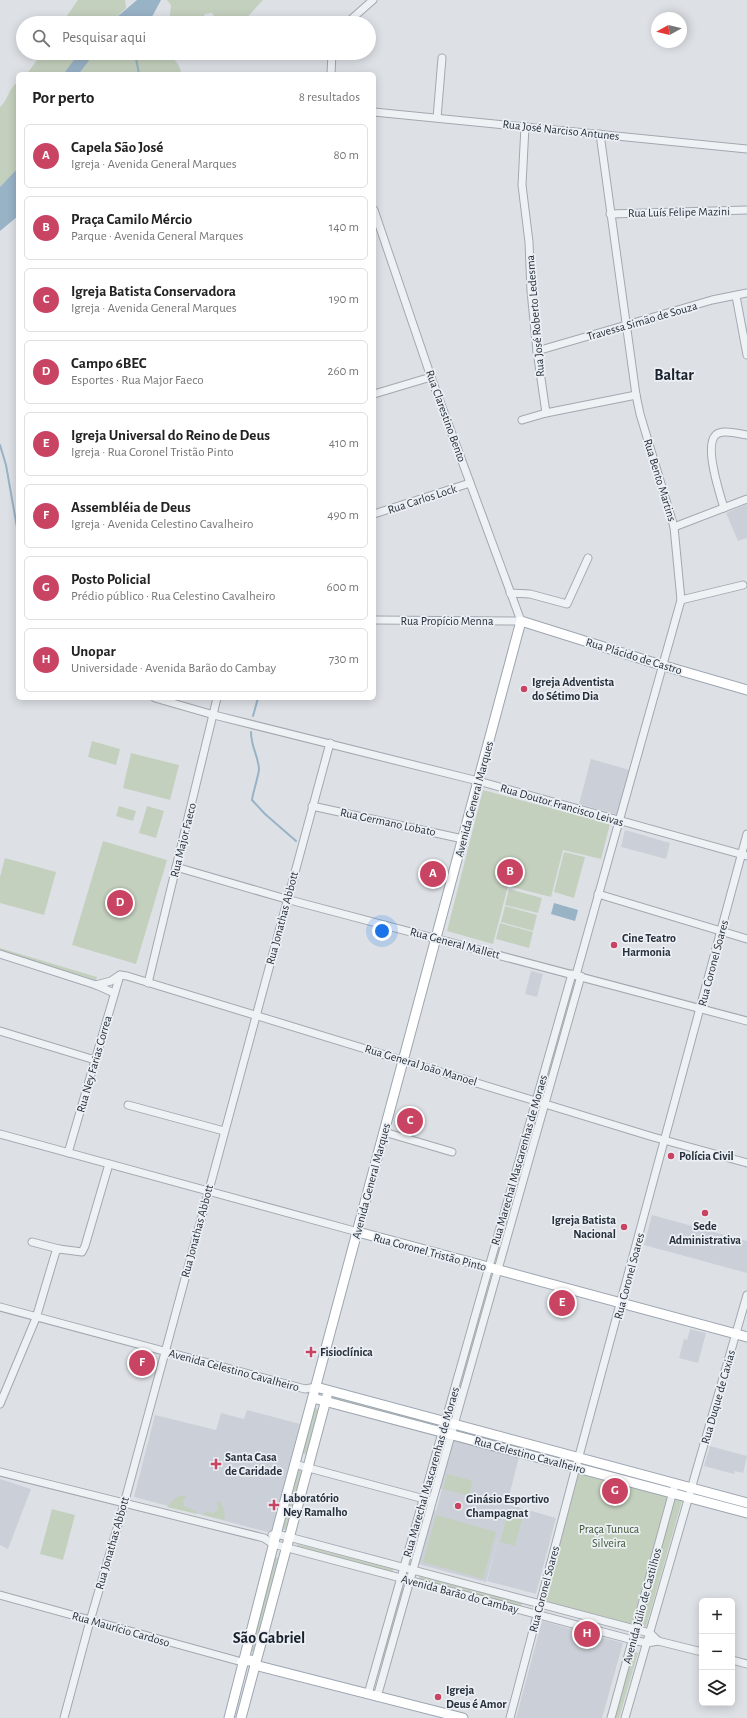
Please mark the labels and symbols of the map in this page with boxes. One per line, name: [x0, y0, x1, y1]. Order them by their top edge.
north arrow: [651, 12, 687, 48]
street label: Rua José Narciso Antunes: [502, 118, 620, 142]
street label: Rua Luís Felipe Mazini: [628, 205, 730, 219]
street label: Rua José Roberto Ledesma: [524, 254, 546, 377]
street label: Travessa Simão de Souza: [585, 299, 699, 343]
district label: Baltar: [654, 367, 694, 383]
street label: Rua Clarestino Bento: [424, 368, 468, 464]
street label: Rua Bento Martins: [642, 437, 678, 523]
street label: Rua Carlos Lock: [386, 482, 458, 516]
street label: Rua Propício Menna: [401, 615, 494, 627]
street label: Rua Plácido de Castro: [584, 636, 684, 676]
place label: Igreja Adventista do Sétimo Dia: [532, 676, 615, 702]
marker: Igreja Adventista do Sétimo Dia: [519, 684, 529, 694]
street label: Avenida General Marques: [453, 740, 495, 858]
street label: Rua Doutor Francisco Leivas: [499, 782, 625, 828]
street label: Rua Major Faeco: [168, 801, 199, 879]
street label: Rua Germano Lobato: [339, 806, 437, 838]
pin: B: [497, 857, 523, 887]
pin: A: [420, 859, 446, 889]
street label: Rua Jonathas Abbott: [264, 870, 300, 966]
pin: D: [107, 888, 133, 918]
street label: Rua Coronel Soares: [696, 919, 730, 1007]
your location: [372, 921, 392, 941]
street label: Rua General Mallett: [409, 925, 501, 961]
place label: Cine Teatro Harmonia: [622, 932, 676, 958]
marker: Cine Teatro Harmonia: [609, 940, 619, 950]
street label: Rua Ney Farias Correa: [74, 1014, 115, 1114]
street label: Rua General João Manoel: [363, 1042, 479, 1088]
street label: Rua Marechal Mascarenhas de Moraes: [489, 1073, 549, 1247]
pin: C: [397, 1106, 423, 1136]
street label: Avenida General Marques: [350, 1122, 392, 1240]
place label: Polícia Civil: [679, 1150, 734, 1162]
marker: Polícia Civil: [666, 1151, 676, 1161]
street label: Rua Jonathas Abbott: [179, 1183, 215, 1279]
marker: Sede Administrativa: [700, 1208, 710, 1218]
place label: Igreja Batista Nacional: [552, 1214, 616, 1240]
place label: Sede Administrativa: [669, 1220, 741, 1246]
marker: Igreja Batista Nacional: [619, 1222, 629, 1232]
street label: Rua Coronel Tristão Pinto: [372, 1231, 488, 1273]
street label: Rua Coronel Soares: [612, 1232, 646, 1320]
pin: E: [549, 1288, 575, 1318]
marker: Fisioclínica: [305, 1346, 317, 1358]
place label: Fisioclínica: [320, 1346, 373, 1358]
street label: Avenida Celestino Cavalheiro: [167, 1347, 301, 1393]
pin: F: [129, 1348, 155, 1378]
street label: Rua Duque de Caxias: [699, 1349, 737, 1445]
street label: Rua Marechal Mascarenhas de Moraes: [401, 1385, 461, 1559]
street label: Rua Celestino Cavalheiro: [473, 1434, 587, 1476]
place label: Santa Casa de Caridade: [225, 1451, 282, 1477]
marker: Santa Casa de Caridade: [210, 1458, 222, 1470]
pin: G: [602, 1476, 628, 1506]
place label: Laboratório Ney Ramalho: [283, 1492, 348, 1519]
place label: Ginásio Esportivo Champagnat: [466, 1493, 549, 1519]
street label: Rua Jonathas Abbott: [93, 1495, 131, 1591]
marker: Laboratório Ney Ramalho: [268, 1499, 280, 1511]
marker: Ginásio Esportivo Champagnat: [453, 1501, 463, 1511]
park label: Praça Tunuca Silveira: [579, 1523, 640, 1549]
street label: Rua Coronel Soares: [527, 1545, 561, 1633]
street label: Avenida Júlio de Castilhos: [621, 1547, 663, 1665]
street label: Avenida Barão do Cambay: [400, 1573, 520, 1616]
street label: Rua Maurício Cardoso: [71, 1609, 171, 1649]
pin: H: [574, 1619, 600, 1649]
district label: São Gabriel: [233, 1630, 305, 1646]
place label: Igreja Deus é Amor: [446, 1684, 507, 1710]
marker: Igreja Deus é Amor: [433, 1692, 443, 1702]

